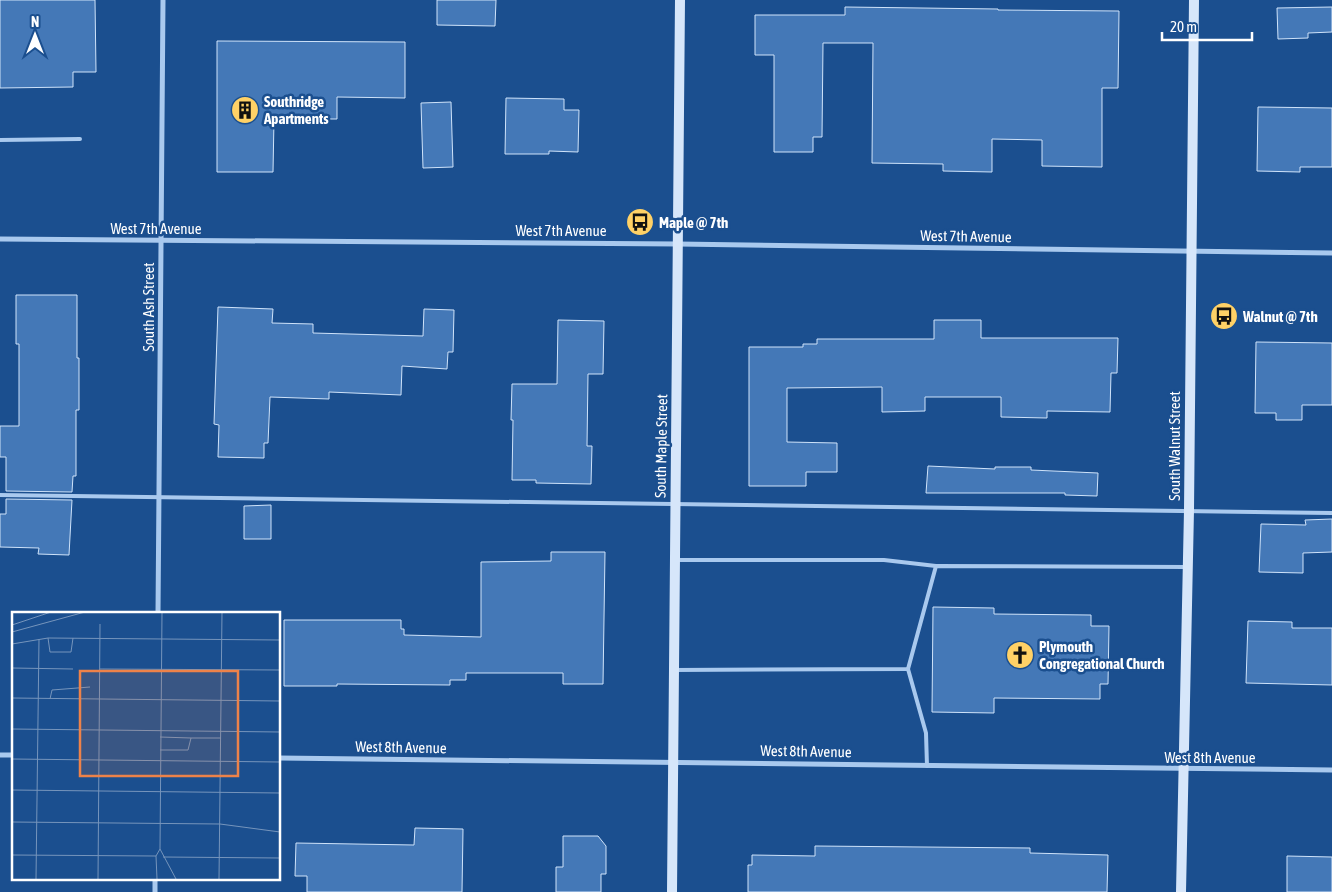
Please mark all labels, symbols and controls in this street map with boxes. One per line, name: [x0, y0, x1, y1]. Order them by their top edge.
north arrow: [10, 10, 60, 60]
scale bar: [1162, 10, 1252, 42]
text: N: [31, 14, 39, 30]
text: 20 m: [1170, 18, 1197, 35]
place label: Southridge Apartments: [263, 93, 329, 127]
building icon: Southridge Apartments: [230, 95, 260, 125]
bus stop icon: Maple @ 7th: [625, 207, 655, 237]
place label: Maple @ 7th: [659, 214, 728, 231]
street label: West 7th Avenue: [110, 220, 202, 237]
street label: West 7th Avenue: [515, 222, 607, 239]
street label: West 7th Avenue: [920, 227, 1012, 245]
street label: South Ash Street: [140, 262, 157, 352]
bus stop icon: Walnut @ 7th: [1209, 301, 1239, 331]
place label: Walnut @ 7th: [1242, 308, 1318, 325]
street label: South Walnut Street: [1166, 391, 1183, 501]
street label: South Maple Street: [652, 394, 670, 498]
inset map: [12, 612, 280, 880]
place label: Plymouth Congregational Church: [1039, 638, 1165, 672]
church icon: Plymouth Congregational Church: [1005, 640, 1035, 670]
street label: West 8th Avenue: [355, 738, 447, 756]
street label: West 8th Avenue: [760, 742, 852, 760]
street label: West 8th Avenue: [1164, 749, 1256, 766]

